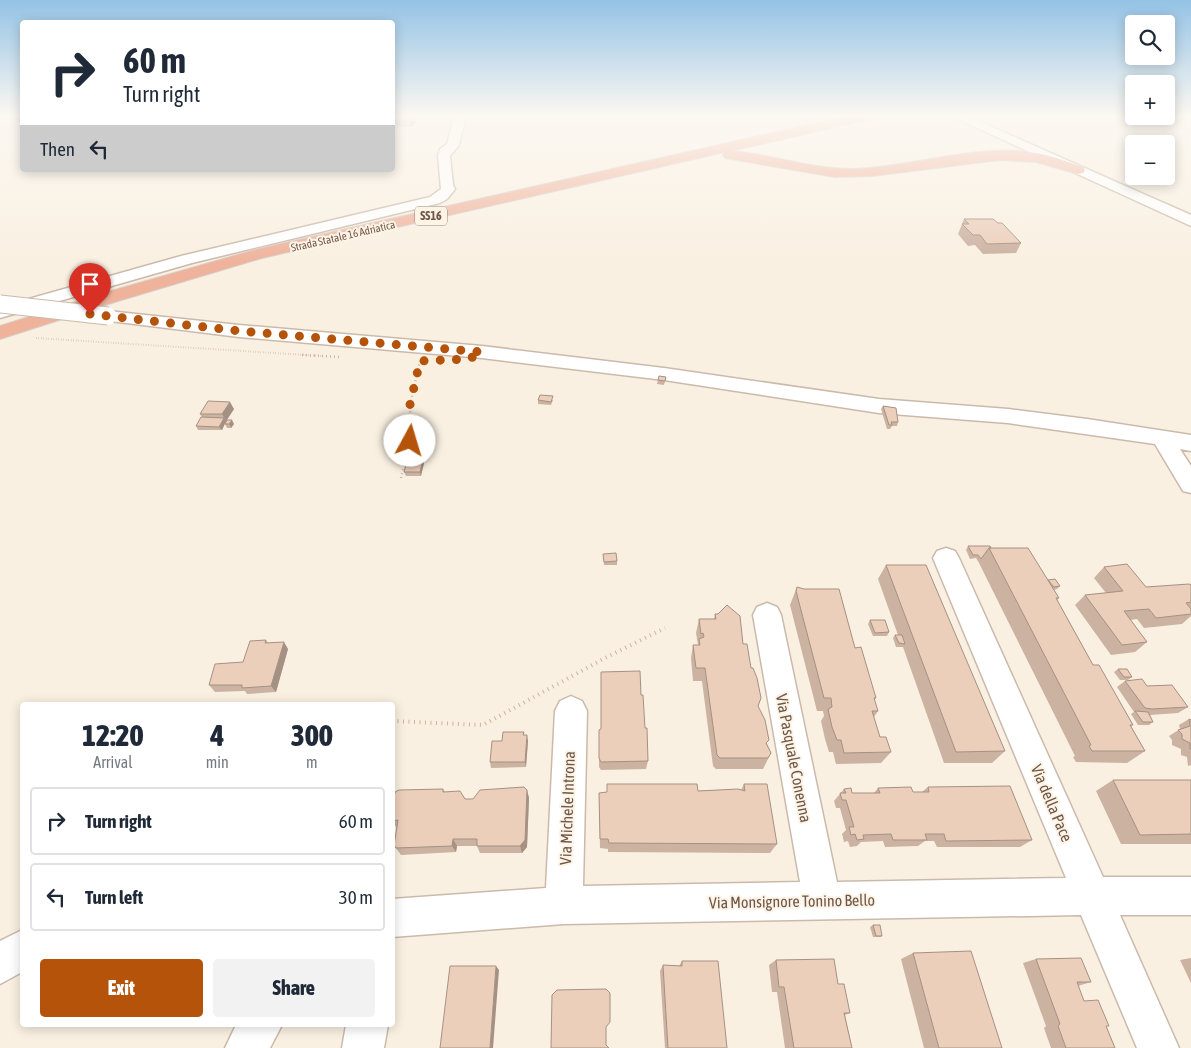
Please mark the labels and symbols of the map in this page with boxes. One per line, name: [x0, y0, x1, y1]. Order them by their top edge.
road number: SS16: [415, 207, 447, 226]
street label: Strada Statale 16 Adriatica: [290, 218, 396, 254]
pin: [69, 263, 111, 314]
position arrow: [383, 414, 435, 466]
street label: Via Pasquale Conenna: [772, 692, 815, 824]
street label: Via Michele Introna: [556, 751, 578, 865]
street label: Via della Pace: [1028, 762, 1076, 844]
street label: Via Monsignore Tonino Bello: [709, 891, 875, 912]

